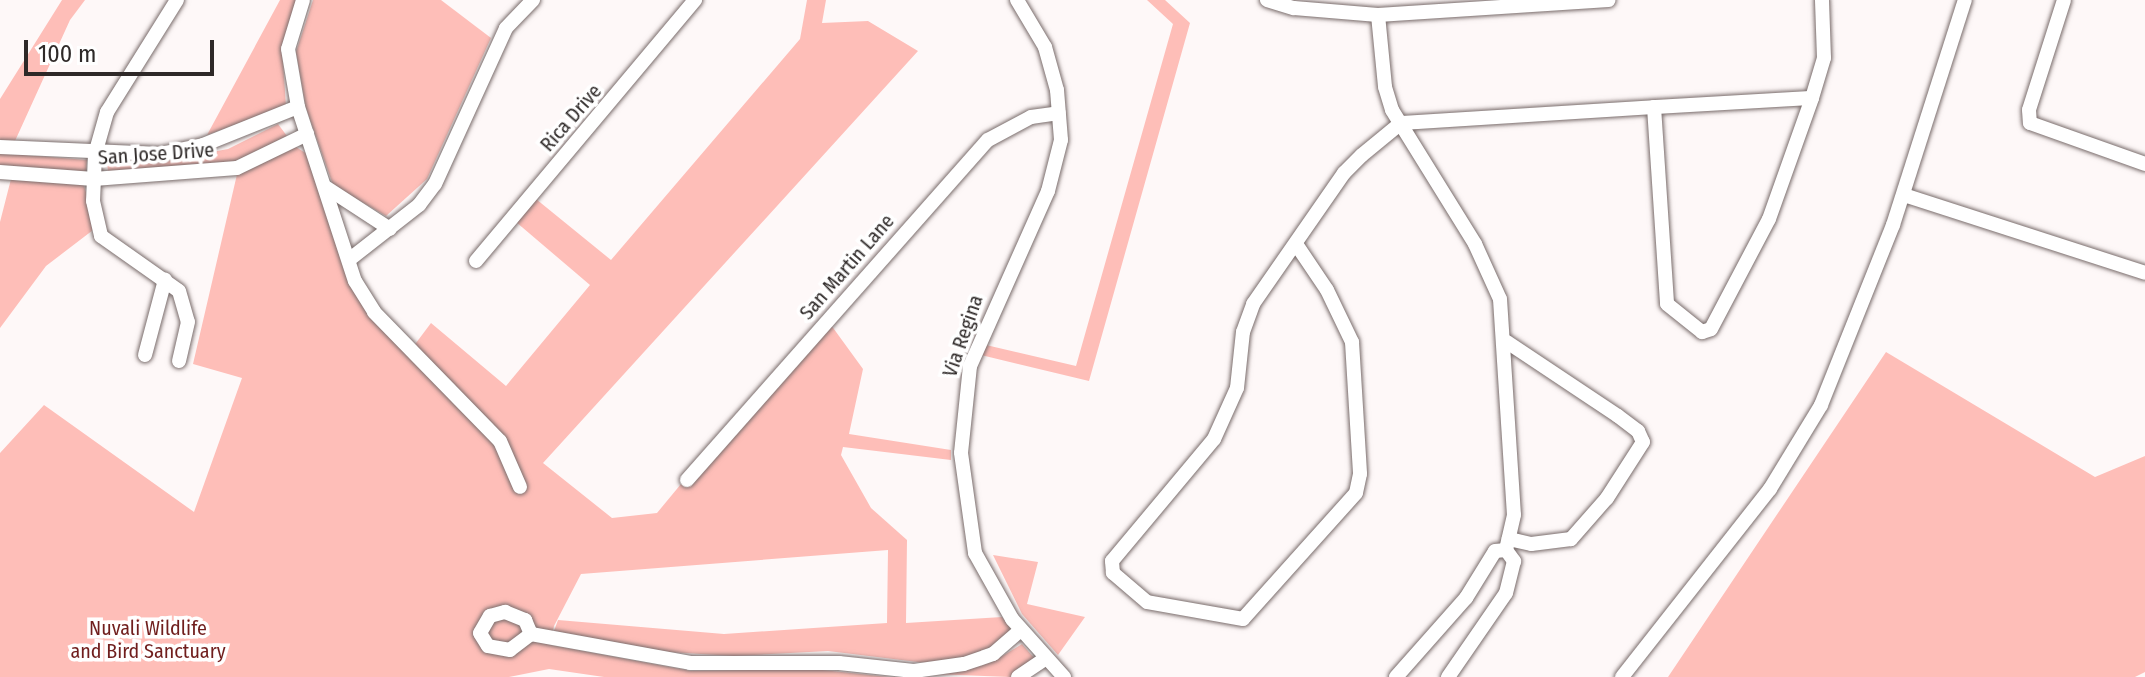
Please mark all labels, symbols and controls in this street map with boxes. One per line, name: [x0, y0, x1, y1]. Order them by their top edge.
scale bar: [28, 24, 218, 74]
text: 100 m: [38, 40, 96, 68]
street label: Rica Drive: [535, 80, 607, 156]
street label: San Jose Drive: [97, 138, 215, 170]
street label: San Martin Lane: [795, 209, 899, 325]
street label: Via Regina: [938, 292, 988, 380]
park label: Nuvali Wildlife and Bird Sanctuary: [70, 617, 226, 664]

